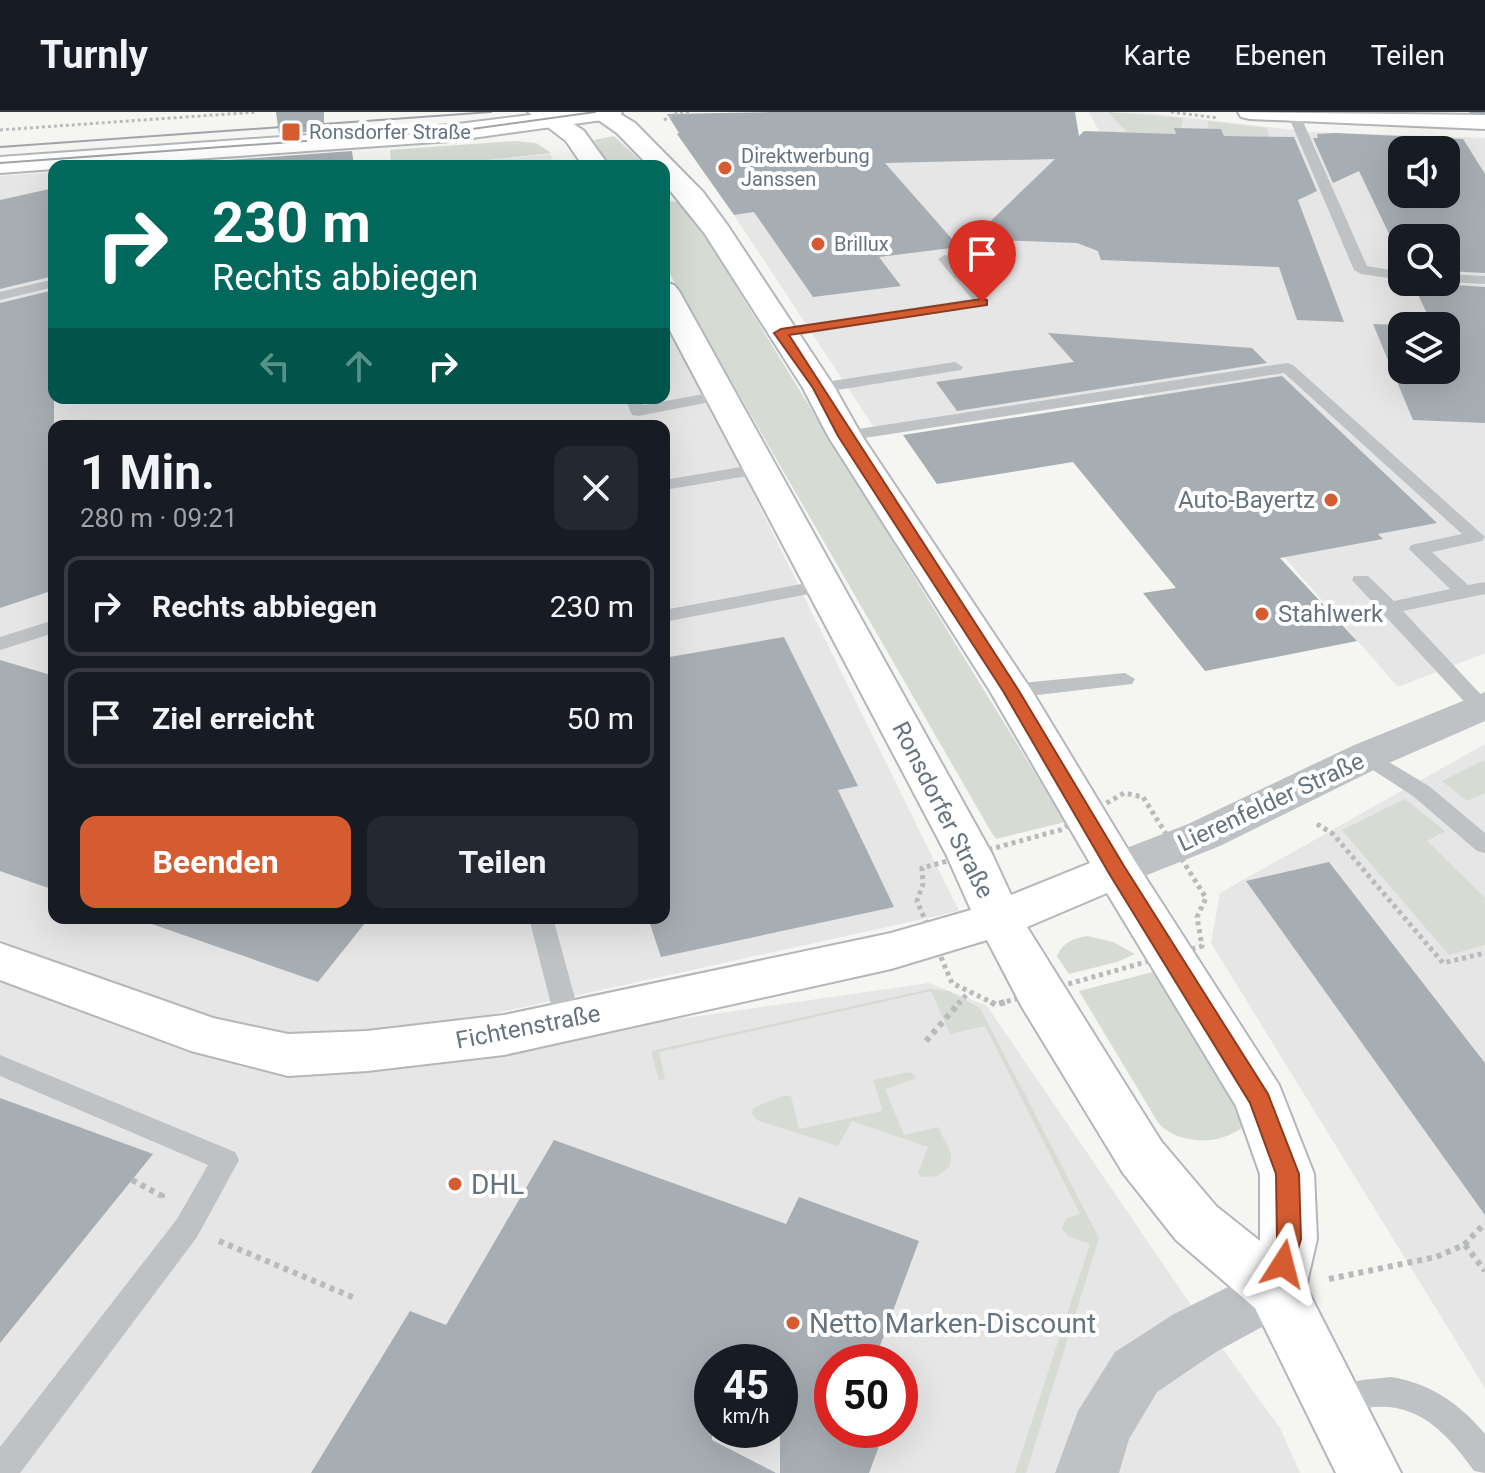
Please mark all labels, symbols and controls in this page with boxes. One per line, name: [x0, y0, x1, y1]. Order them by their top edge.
text: Turnly: [40, 33, 148, 77]
text: Karte: [1124, 39, 1191, 72]
text: Ebenen: [1235, 39, 1327, 72]
text: Teilen: [1371, 39, 1445, 72]
place label: Ronsdorfer Straße: [309, 120, 471, 144]
marker: Ronsdorfer Straße: [280, 121, 302, 143]
map controls: [1388, 136, 1460, 384]
button: sound: [1388, 136, 1460, 208]
place label: Direktwerbung Janssen: [741, 144, 870, 191]
marker: Direktwerbung Janssen: [716, 159, 734, 177]
text: 230 m: [212, 190, 371, 256]
icon: right: [80, 192, 184, 296]
pin: [948, 220, 1016, 302]
button: search: [1388, 224, 1460, 296]
place label: Brillux: [834, 232, 889, 256]
icon: arrive: [960, 232, 1004, 276]
marker: Brillux: [809, 235, 827, 253]
text: Rechts abbiegen: [212, 257, 478, 299]
button: layers: [1388, 312, 1460, 384]
icon: left: [253, 344, 297, 388]
icon: ahead: [337, 344, 381, 388]
icon: right: [421, 344, 465, 388]
text: 1 Min.: [80, 444, 215, 501]
button: close: [554, 446, 638, 530]
place label: Auto-Bayertz: [1178, 486, 1315, 514]
marker: Auto-Bayertz: [1322, 491, 1340, 509]
text: 280 m · 09:21: [80, 503, 238, 533]
icon: right: [84, 584, 128, 628]
text: Rechts abbiegen: [152, 589, 377, 624]
text: 230 m: [550, 589, 634, 624]
place label: Stahlwerk: [1278, 600, 1384, 628]
marker: Stahlwerk: [1253, 605, 1271, 623]
icon: arrive: [84, 696, 128, 740]
text: Ziel erreicht: [152, 701, 314, 736]
text: 50 m: [567, 701, 634, 736]
street label: Ronsdorfer Straße: [886, 717, 1000, 903]
street label: Lierenfelder Straße: [1173, 747, 1369, 857]
button: Beenden: [80, 816, 351, 908]
button: Teilen: [367, 816, 638, 908]
street label: Fichtenstraße: [453, 999, 603, 1055]
place label: DHL: [471, 1168, 524, 1201]
marker: DHL: [446, 1175, 464, 1193]
position arrow: [1241, 1222, 1325, 1306]
place label: Netto Marken-Discount: [809, 1307, 1096, 1340]
marker: Netto Marken-Discount: [784, 1314, 802, 1332]
speed limit sign: 50: [814, 1344, 918, 1448]
text: 45: [723, 1362, 769, 1409]
text: km/h: [723, 1404, 769, 1428]

